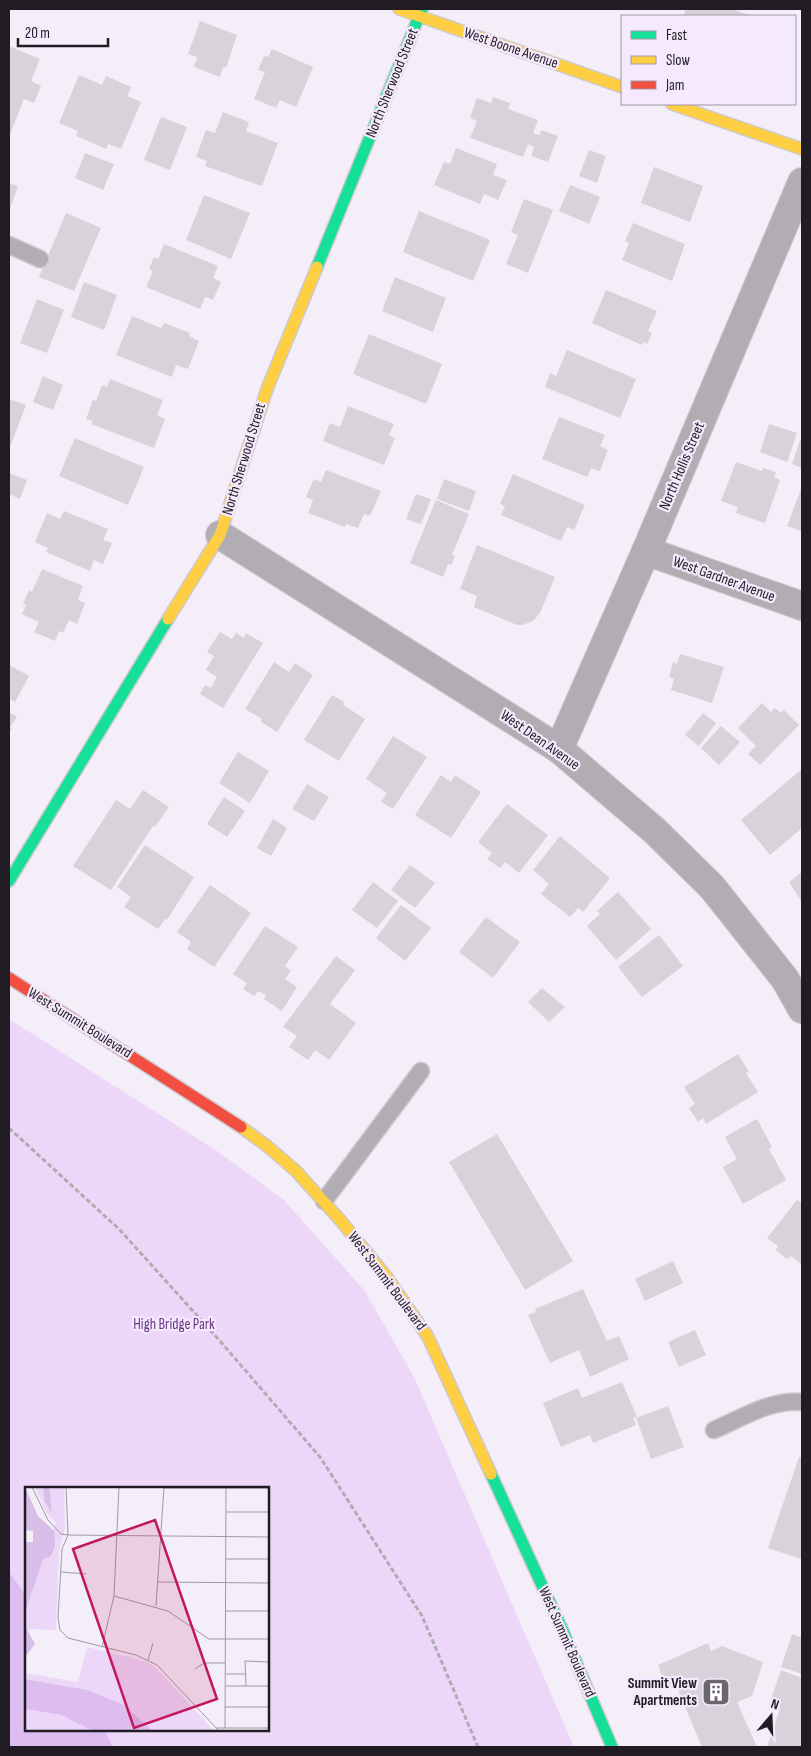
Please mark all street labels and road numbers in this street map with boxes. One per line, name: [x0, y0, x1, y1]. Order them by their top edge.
street label: West Boone Avenue: [461, 23, 561, 73]
street label: North Sherwood Street: [361, 25, 423, 140]
street label: North Sherwood Street: [218, 400, 270, 517]
street label: North Hollis Street: [655, 419, 709, 513]
street label: West Gardner Avenue: [670, 552, 778, 606]
street label: West Dean Avenue: [497, 706, 583, 774]
street label: West Summit Boulevard: [24, 983, 136, 1063]
street label: West Summit Boulevard: [344, 1228, 430, 1334]
street label: West Summit Boulevard: [534, 1584, 600, 1700]

